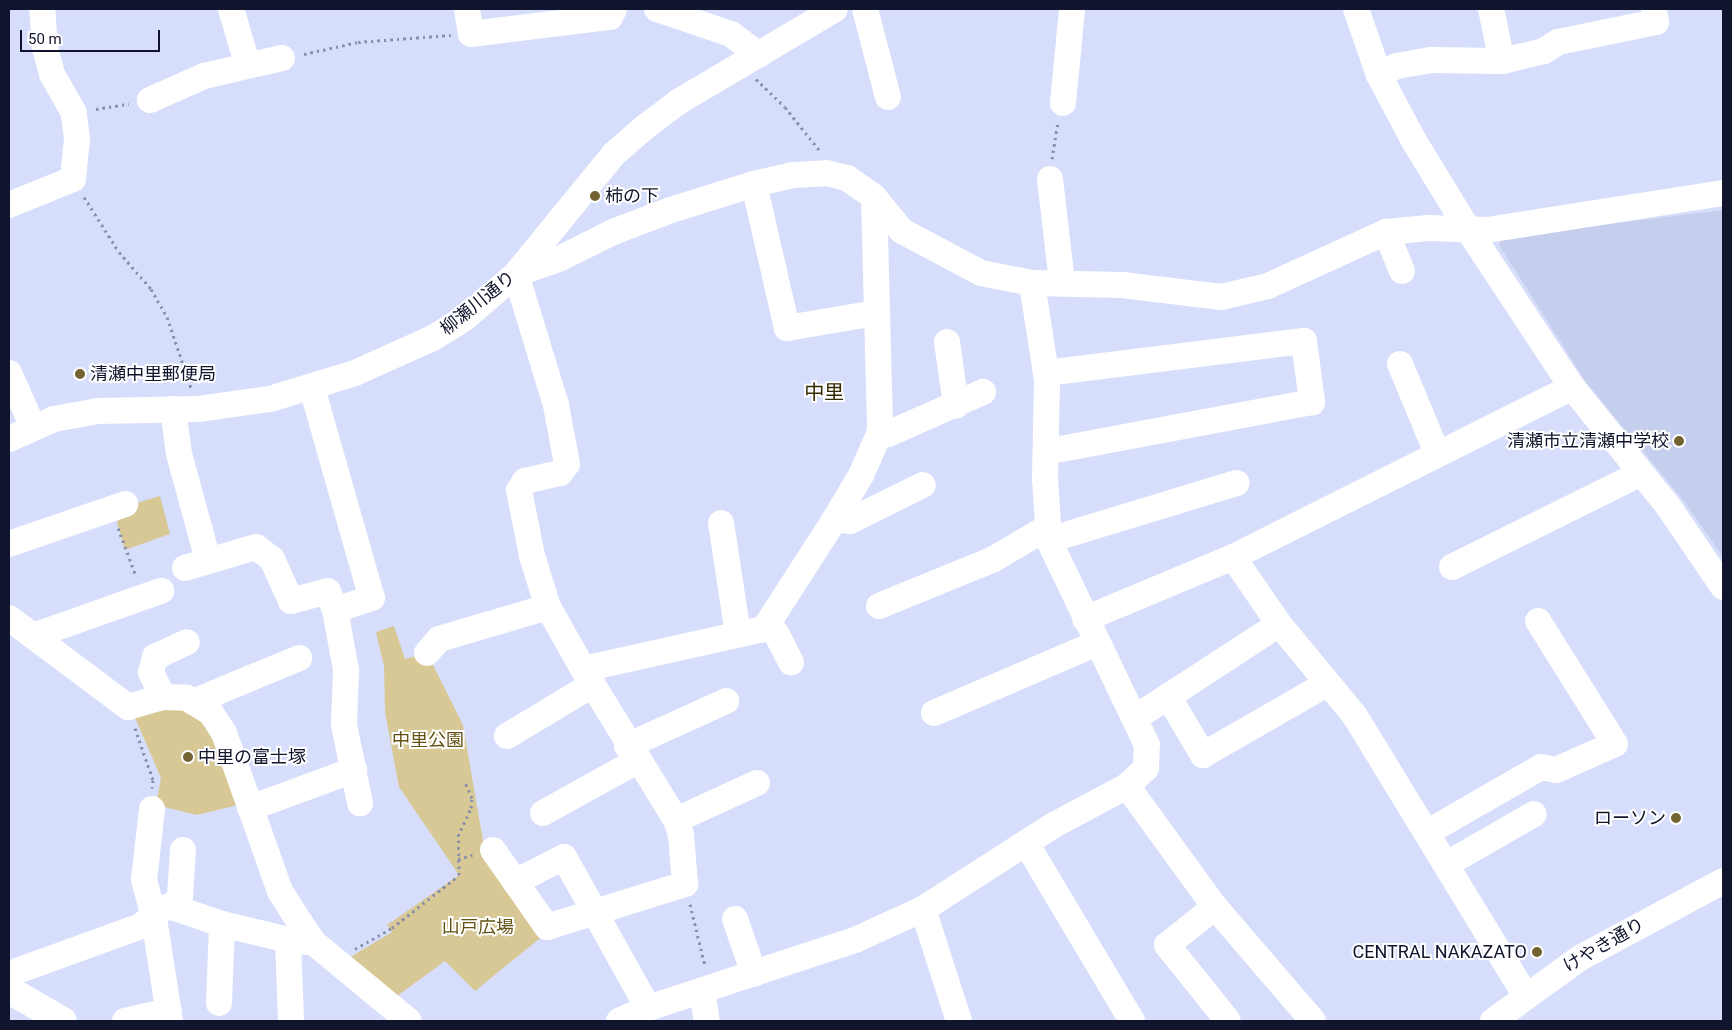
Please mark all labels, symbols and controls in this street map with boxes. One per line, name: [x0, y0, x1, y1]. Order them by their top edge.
scale bar: [22, 20, 162, 52]
text: 50 m: [28, 30, 62, 48]
place label: 柿の下: [605, 185, 659, 207]
marker: 柿の下: [589, 190, 601, 202]
street label: 柳瀬川通り: [436, 266, 520, 340]
place label: 清瀬中里郵便局: [90, 363, 216, 385]
marker: 清瀬中里郵便局: [74, 368, 86, 380]
district label: 中里: [804, 380, 844, 404]
place label: 清瀬市立清瀬中学校: [1507, 430, 1669, 452]
marker: 清瀬市立清瀬中学校: [1673, 435, 1685, 447]
park label: 中里公園: [392, 729, 464, 751]
place label: 中里の富士塚: [198, 746, 306, 768]
marker: 中里の富士塚: [182, 751, 194, 763]
place label: ローソン: [1594, 807, 1666, 829]
marker: ローソン: [1670, 812, 1682, 824]
street label: けやき通り: [1560, 913, 1648, 977]
park label: 山戸広場: [442, 916, 514, 938]
place label: CENTRAL NAKAZATO: [1353, 941, 1527, 963]
marker: CENTRAL NAKAZATO: [1531, 946, 1543, 958]

